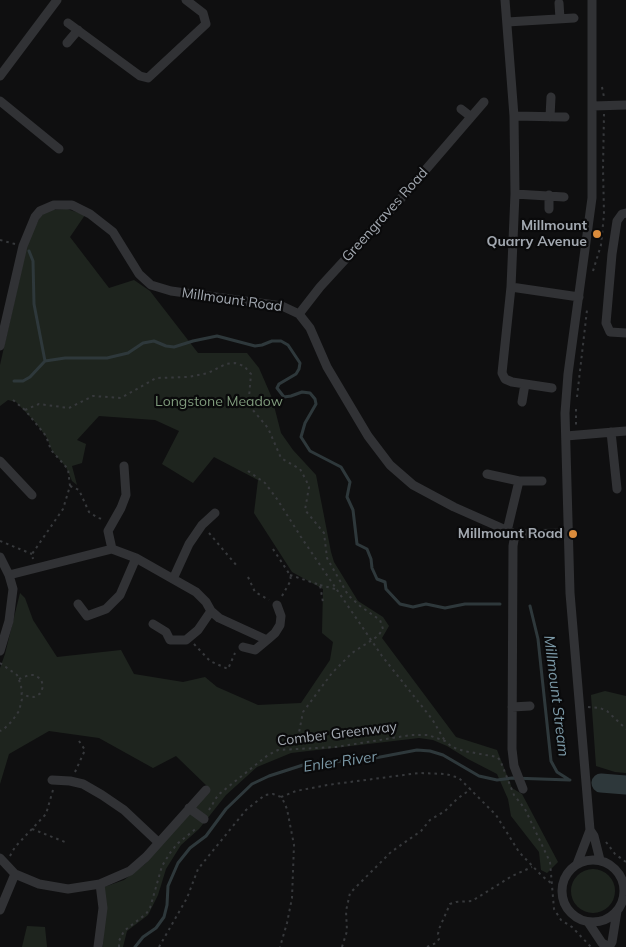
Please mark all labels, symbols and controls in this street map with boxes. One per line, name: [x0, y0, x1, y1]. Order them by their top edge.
street label: Greengraves Road: [339, 165, 431, 265]
place label: Millmount Quarry Avenue: [486, 218, 587, 250]
marker: Millmount Quarry Avenue: [591, 228, 603, 240]
street label: Millmount Road: [181, 285, 283, 315]
park label: Longstone Meadow: [155, 394, 283, 410]
place label: Millmount Road: [458, 526, 563, 542]
marker: Millmount Road: [567, 528, 579, 540]
water label: Millmount Stream: [540, 634, 572, 758]
street label: Comber Greenway: [276, 718, 398, 750]
water label: Enler River: [302, 748, 378, 776]

